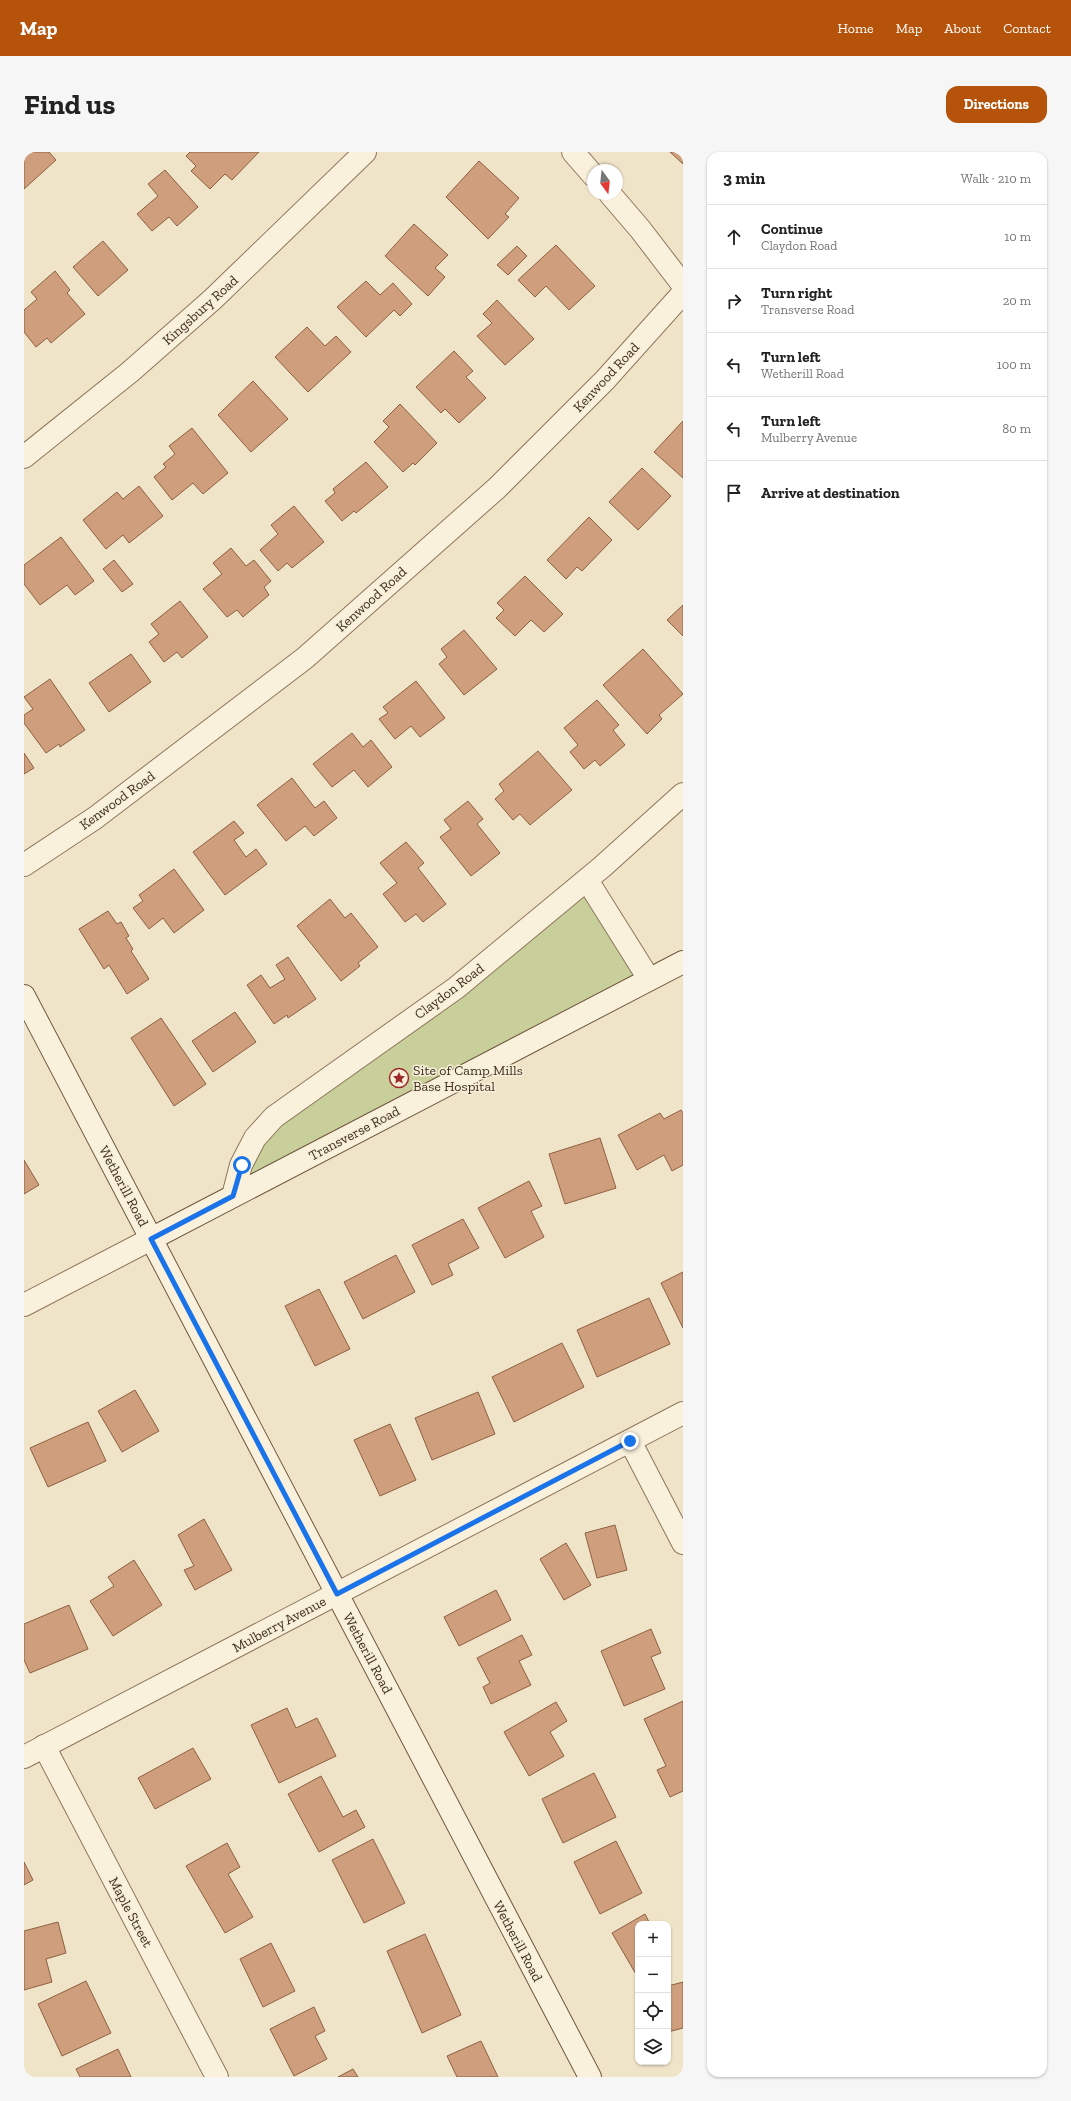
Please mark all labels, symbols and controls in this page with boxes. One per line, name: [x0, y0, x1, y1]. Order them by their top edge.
text: Map: [20, 17, 57, 40]
text: Home: [838, 20, 874, 37]
text: Map: [896, 20, 922, 37]
text: About: [944, 20, 981, 37]
text: Contact: [1003, 20, 1051, 37]
button: Directions: [946, 86, 1047, 123]
text: Find us: [24, 88, 115, 121]
north arrow: [587, 164, 623, 200]
text: 3 min: [723, 168, 765, 188]
text: Walk · 210 m: [961, 171, 1031, 186]
text: Continue: [761, 220, 823, 238]
icon: ahead: [723, 226, 745, 248]
text: 10 m: [1004, 229, 1031, 244]
text: Claydon Road: [761, 238, 837, 253]
street label: Kingsbury Road: [159, 272, 242, 349]
text: Turn right: [761, 284, 832, 302]
icon: right: [723, 290, 745, 312]
text: 20 m: [1003, 293, 1031, 308]
text: Transverse Road: [761, 302, 854, 317]
street label: Kenwood Road: [570, 339, 643, 416]
text: Turn left: [761, 348, 821, 366]
icon: left: [723, 354, 745, 376]
text: 100 m: [997, 357, 1031, 372]
text: Wetherill Road: [761, 366, 844, 381]
text: Turn left: [761, 412, 821, 430]
icon: left: [723, 418, 745, 440]
text: 80 m: [1002, 421, 1031, 436]
text: Mulberry Avenue: [761, 430, 857, 445]
icon: arrive: [723, 482, 745, 504]
text: Arrive at destination: [761, 484, 900, 502]
street label: Kenwood Road: [333, 563, 410, 635]
street label: Kenwood Road: [76, 767, 159, 833]
street label: Claydon Road: [411, 960, 488, 1023]
place label: Site of Camp Mills Base Hospital: [413, 1062, 523, 1095]
place icon: Site of Camp Mills Base Hospital: [388, 1067, 410, 1089]
street label: Transverse Road: [306, 1102, 403, 1165]
street label: Wetherill Road: [95, 1143, 152, 1230]
route start: [233, 1156, 251, 1174]
route end: [621, 1432, 639, 1450]
street label: Mulberry Avenue: [230, 1592, 329, 1656]
street label: Wetherill Road: [339, 1610, 396, 1697]
street label: Maple Street: [105, 1874, 157, 1951]
street label: Wetherill Road: [489, 1898, 546, 1985]
map controls: [635, 1921, 671, 2065]
button: +: [635, 1921, 671, 1957]
button: −: [635, 1957, 671, 1993]
button: locate: [635, 1993, 671, 2029]
button: layers: [635, 2029, 671, 2065]

